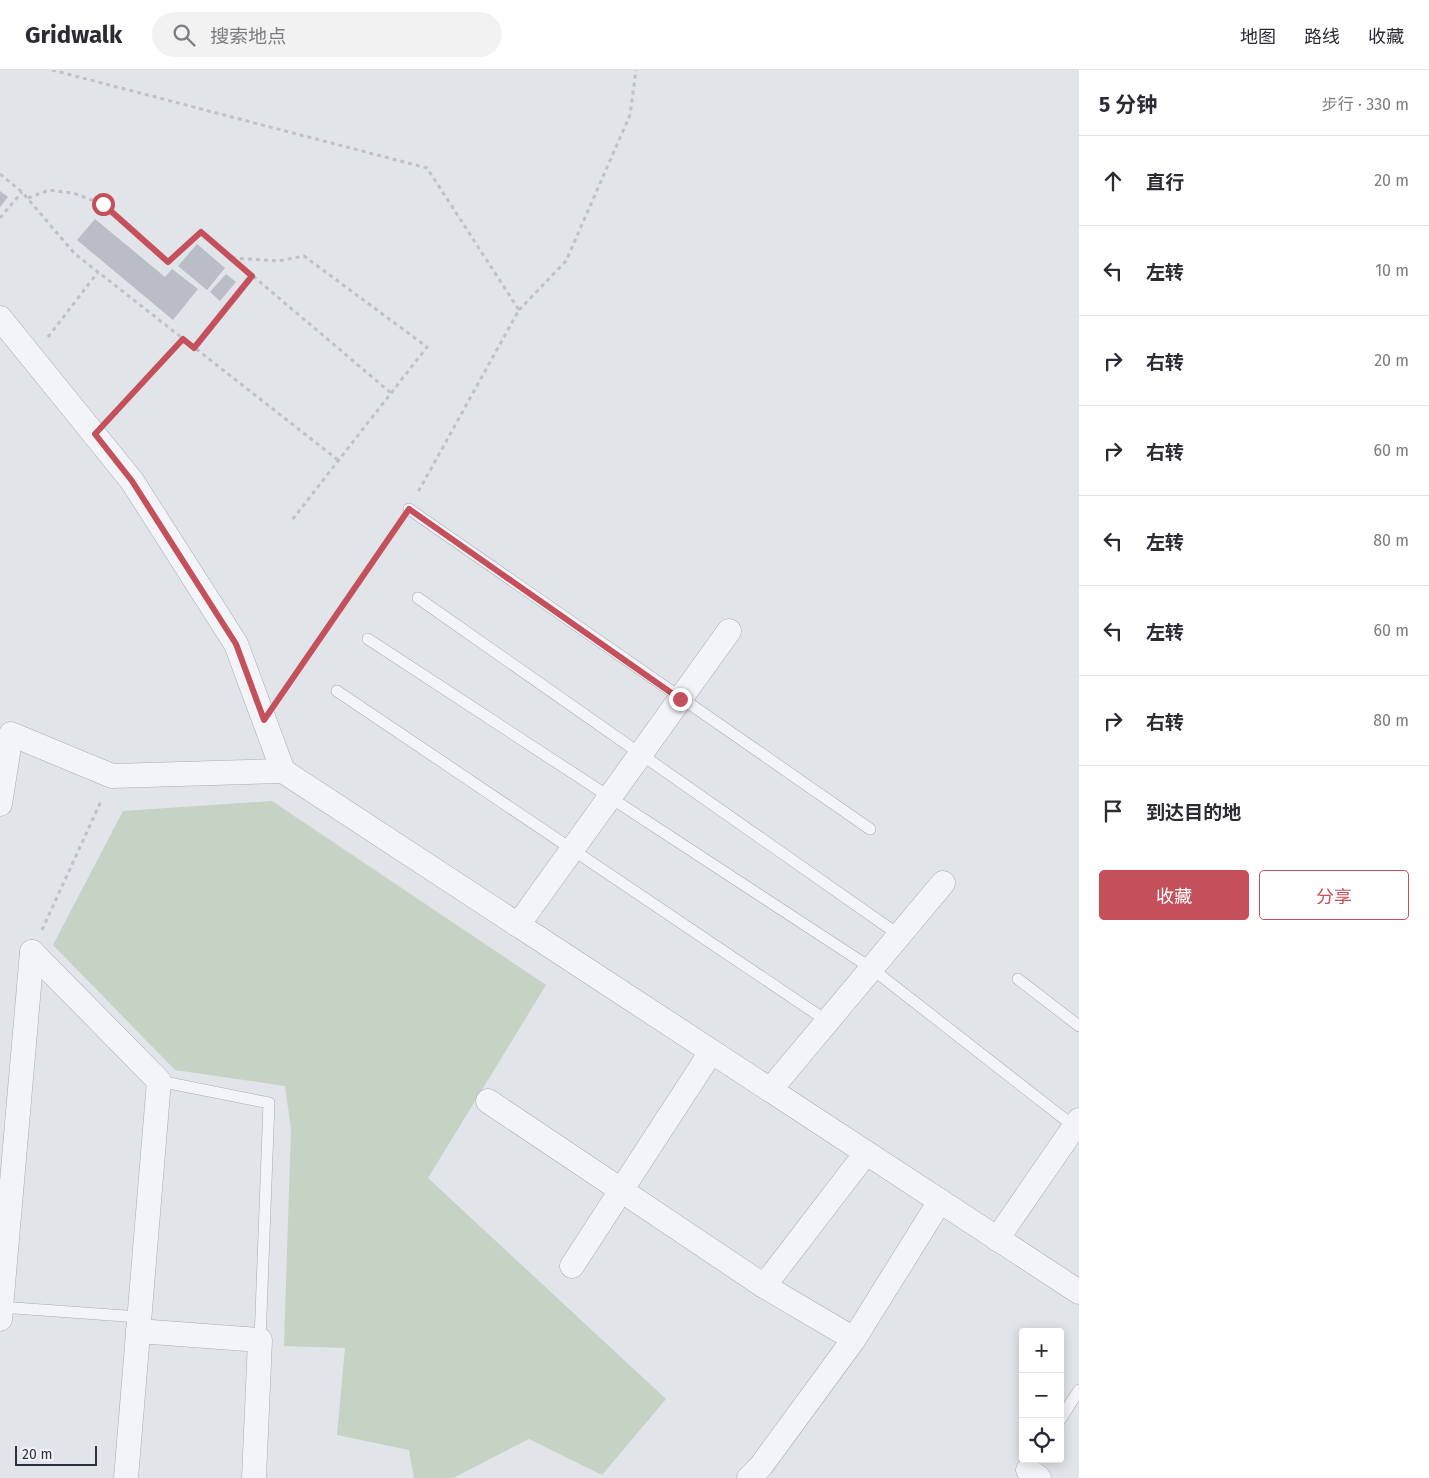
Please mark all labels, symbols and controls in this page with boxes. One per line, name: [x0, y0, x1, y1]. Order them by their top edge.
search box: [152, 12, 502, 57]
text: Gridwalk: [25, 21, 122, 49]
icon: search: [170, 21, 198, 49]
text: 搜索地点: [210, 25, 286, 48]
text: 地图: [1240, 26, 1276, 48]
text: 路线: [1304, 26, 1340, 48]
text: 收藏: [1368, 26, 1404, 48]
text: 5 分钟: [1099, 92, 1157, 118]
text: 步行 · 330 m: [1322, 95, 1409, 114]
icon: ahead: [1099, 167, 1127, 195]
text: 直行: [1146, 171, 1184, 194]
text: 20 m: [1374, 171, 1409, 190]
route start: [92, 193, 115, 216]
icon: left: [1099, 257, 1127, 285]
text: 左转: [1146, 261, 1184, 284]
text: 10 m: [1375, 261, 1409, 280]
icon: right: [1099, 347, 1127, 375]
text: 右转: [1146, 351, 1184, 374]
text: 20 m: [1374, 351, 1409, 370]
icon: right: [1099, 437, 1127, 465]
text: 右转: [1146, 441, 1184, 464]
text: 60 m: [1374, 441, 1409, 460]
icon: left: [1099, 527, 1127, 555]
text: 左转: [1146, 531, 1184, 554]
text: 80 m: [1373, 531, 1409, 550]
icon: left: [1099, 617, 1127, 645]
text: 左转: [1146, 621, 1184, 644]
text: 60 m: [1374, 621, 1409, 640]
route end: [669, 688, 692, 711]
icon: right: [1099, 707, 1127, 735]
text: 右转: [1146, 711, 1184, 734]
text: 80 m: [1373, 711, 1409, 730]
icon: arrive: [1099, 797, 1127, 825]
text: 到达目的地: [1146, 801, 1241, 824]
button: 收藏: [1099, 870, 1249, 920]
button: 分享: [1259, 870, 1409, 920]
map controls: [1019, 1328, 1064, 1463]
button: +: [1019, 1328, 1064, 1373]
button: −: [1019, 1373, 1064, 1418]
button: locate: [1019, 1418, 1064, 1463]
scale bar: [15, 1443, 98, 1466]
text: 20 m: [22, 1446, 52, 1463]

